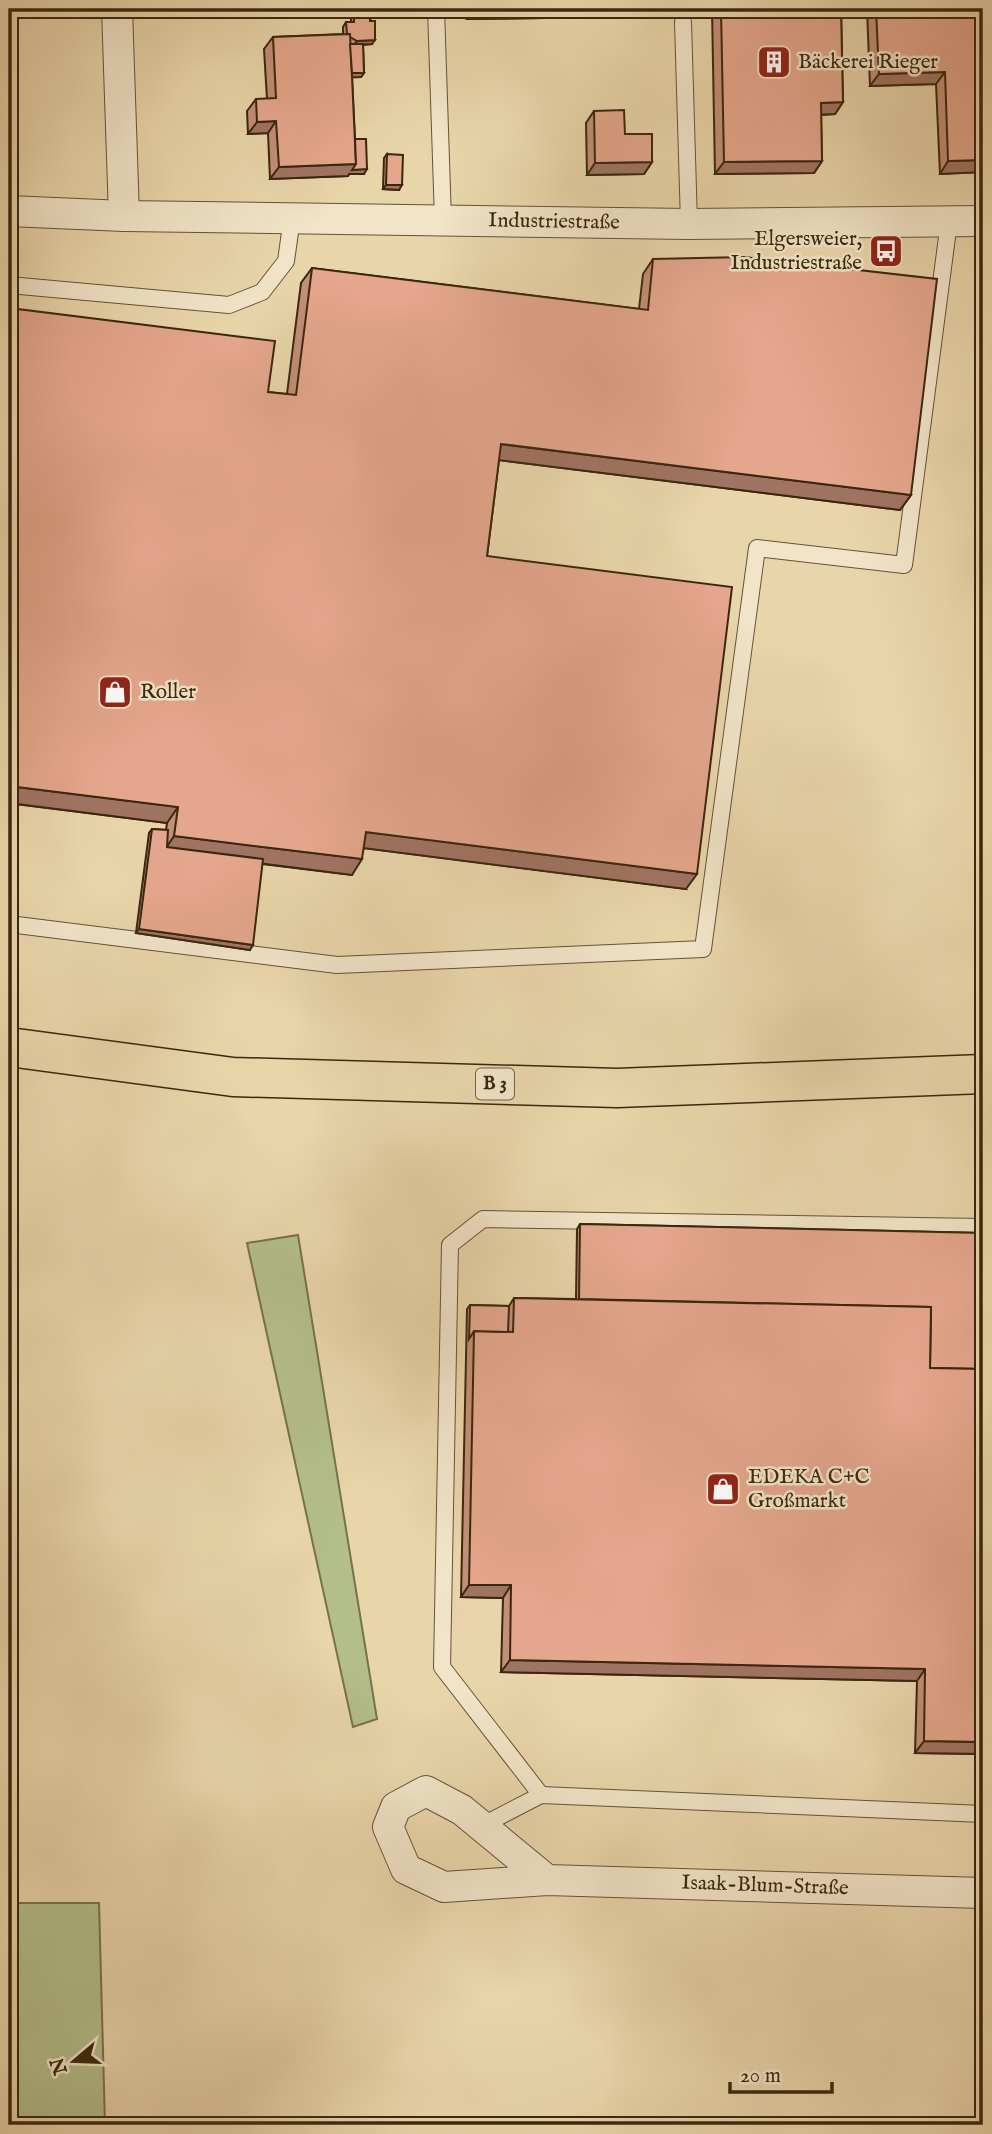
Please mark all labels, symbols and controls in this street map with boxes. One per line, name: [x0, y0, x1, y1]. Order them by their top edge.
building icon: Bäckerei Rieger: [755, 43, 793, 81]
place label: Bäckerei Rieger: [798, 49, 938, 76]
street label: Industriestraße: [488, 207, 620, 237]
place label: Elgersweier, Industriestraße: [730, 226, 862, 277]
bus stop icon: Elgersweier, Industriestraße: [867, 232, 905, 270]
shop icon: Roller: [96, 673, 134, 711]
place label: Roller: [140, 679, 196, 706]
road number: B 3: [476, 1068, 514, 1100]
place label: EDEKA C+C Großmarkt: [748, 1464, 870, 1515]
shop icon: EDEKA C+C Großmarkt: [704, 1470, 742, 1508]
street label: Isaak-Blum-Straße: [681, 1870, 849, 1902]
north arrow: [38, 2025, 108, 2096]
scale bar: [730, 2050, 831, 2094]
text: N: [46, 2054, 74, 2079]
text: 20 m: [740, 2063, 781, 2090]

